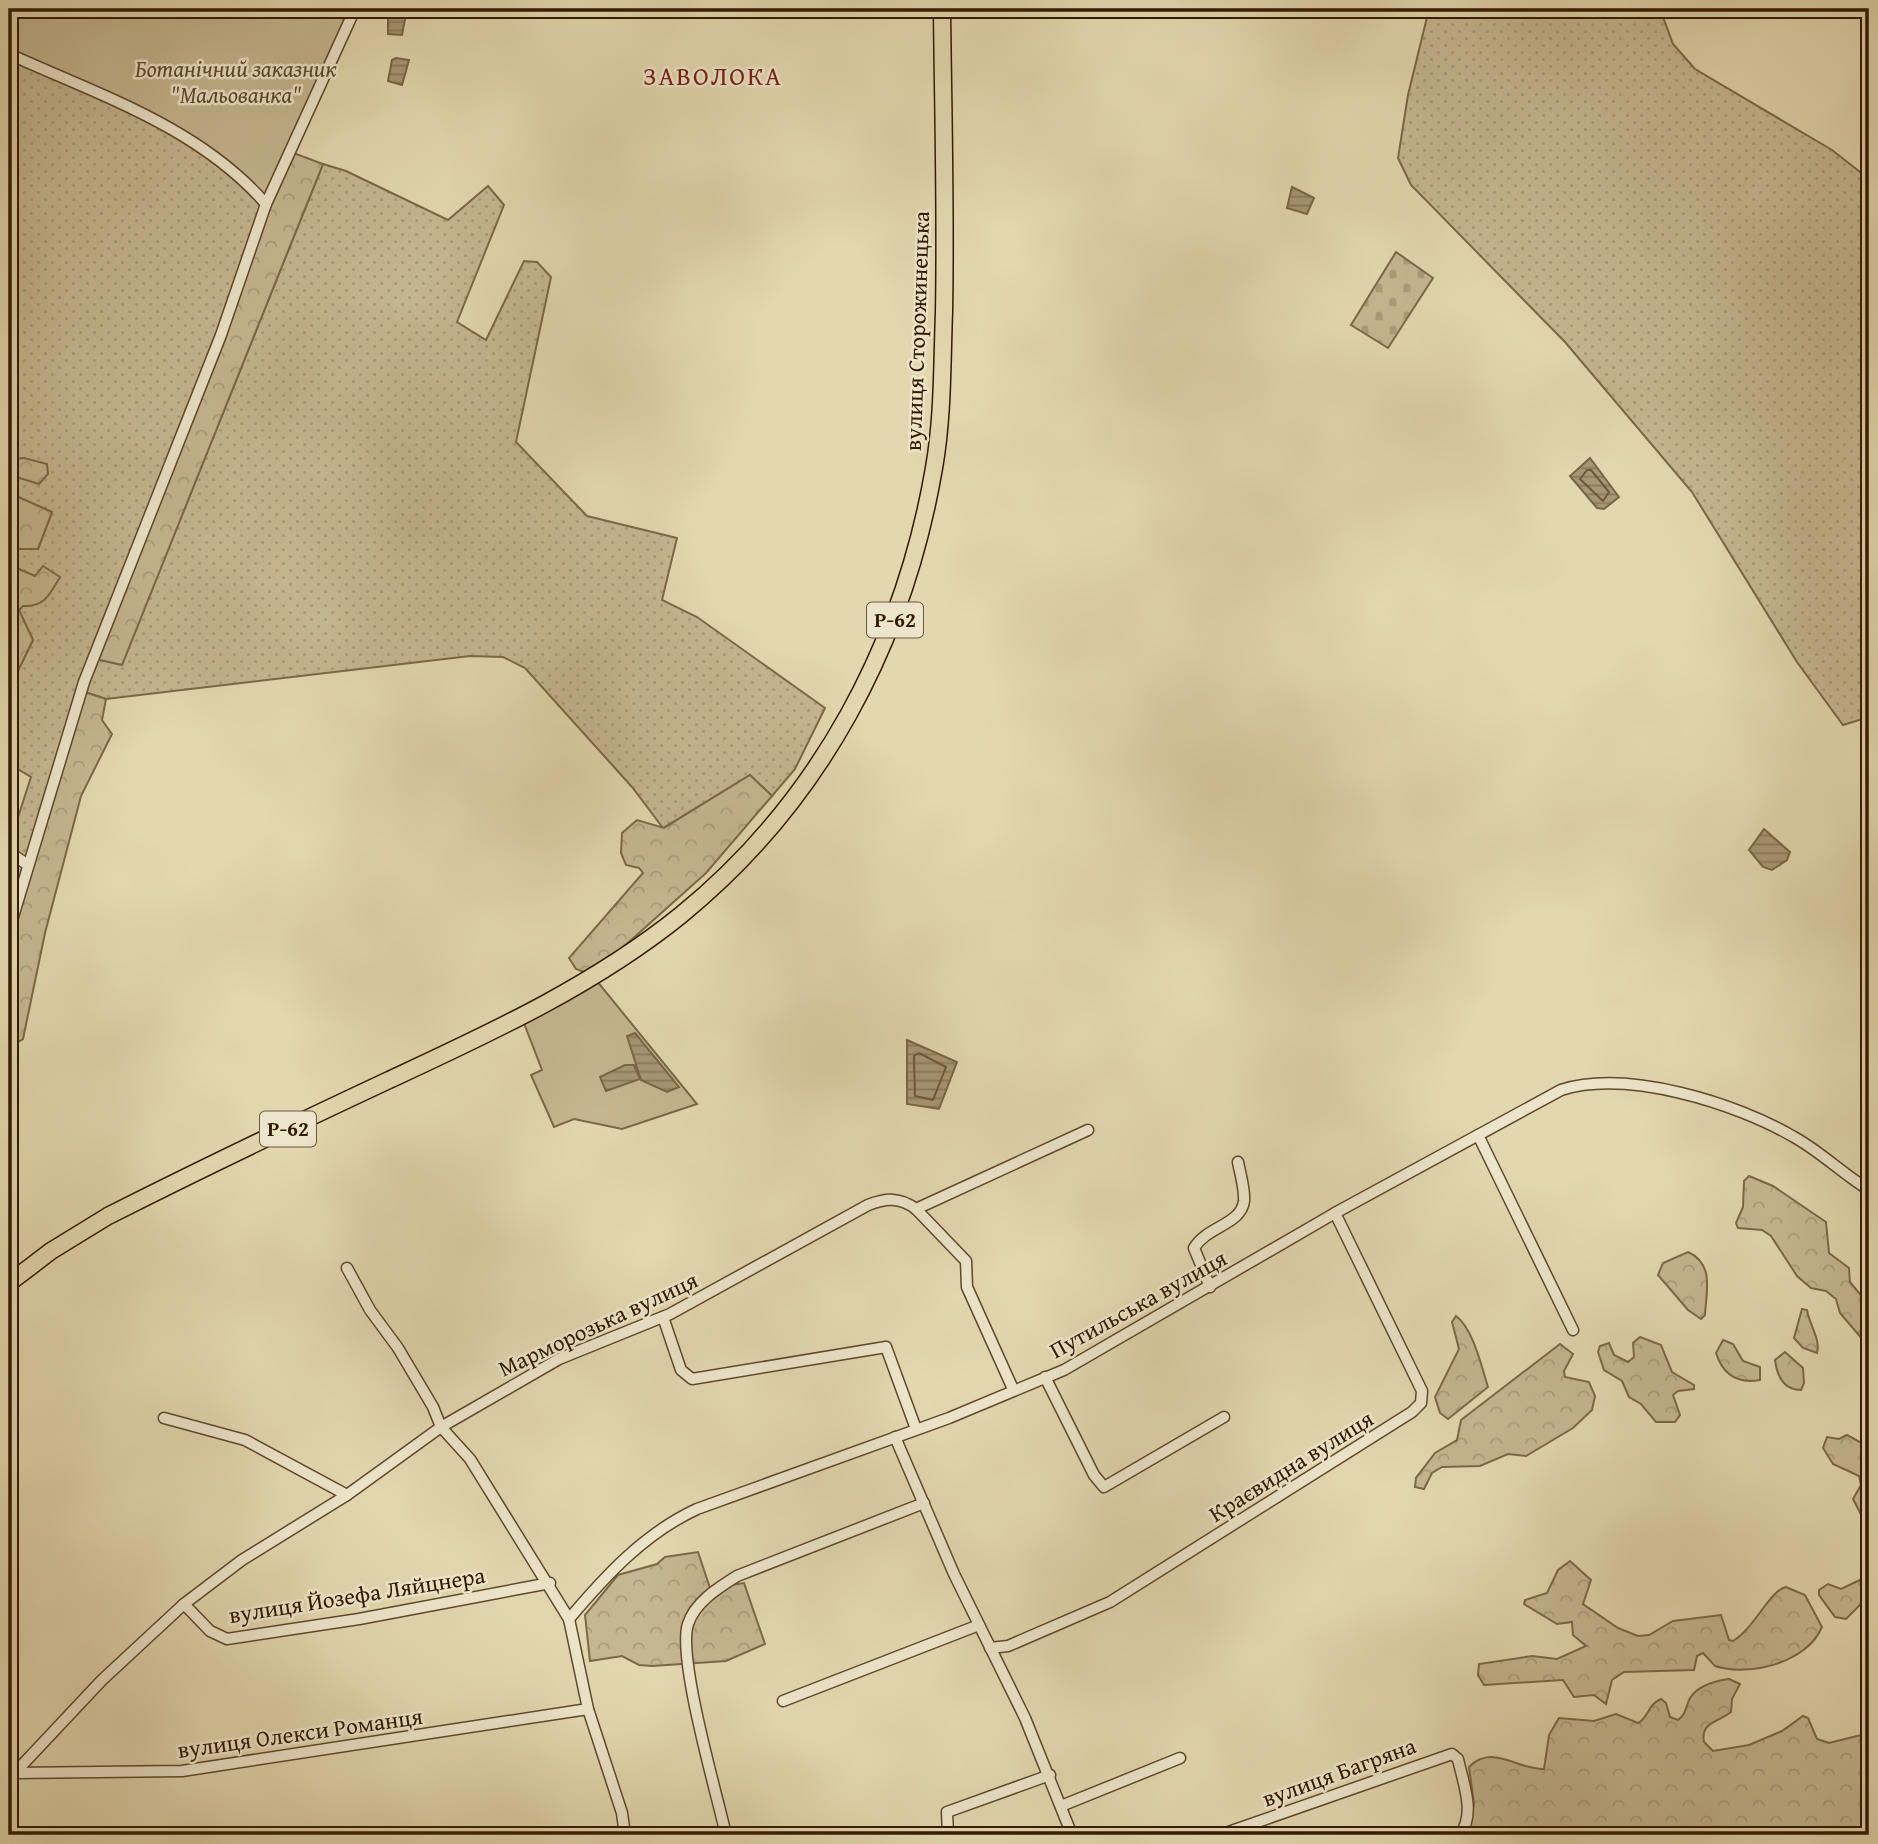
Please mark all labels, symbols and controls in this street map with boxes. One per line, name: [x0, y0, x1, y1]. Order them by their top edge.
park label: Ботанічний заказник "Мальованка": [135, 52, 337, 111]
district label: ЗАВОЛОКА: [643, 56, 783, 95]
street label: вулиця Сторожинецька: [896, 210, 937, 452]
road number: Р-62: [867, 602, 923, 638]
road number: Р-62: [260, 1112, 316, 1146]
street label: Путильська вулиця: [1043, 1241, 1233, 1366]
street label: Марморозька вулиця: [493, 1263, 703, 1384]
street label: Краєвидна вулиця: [1202, 1401, 1380, 1529]
street label: вулиця Йозефа Ляйцнера: [226, 1558, 487, 1631]
street label: вулиця Олекси Романця: [175, 1699, 425, 1766]
street label: вулиця Багряна: [1257, 1728, 1420, 1815]

